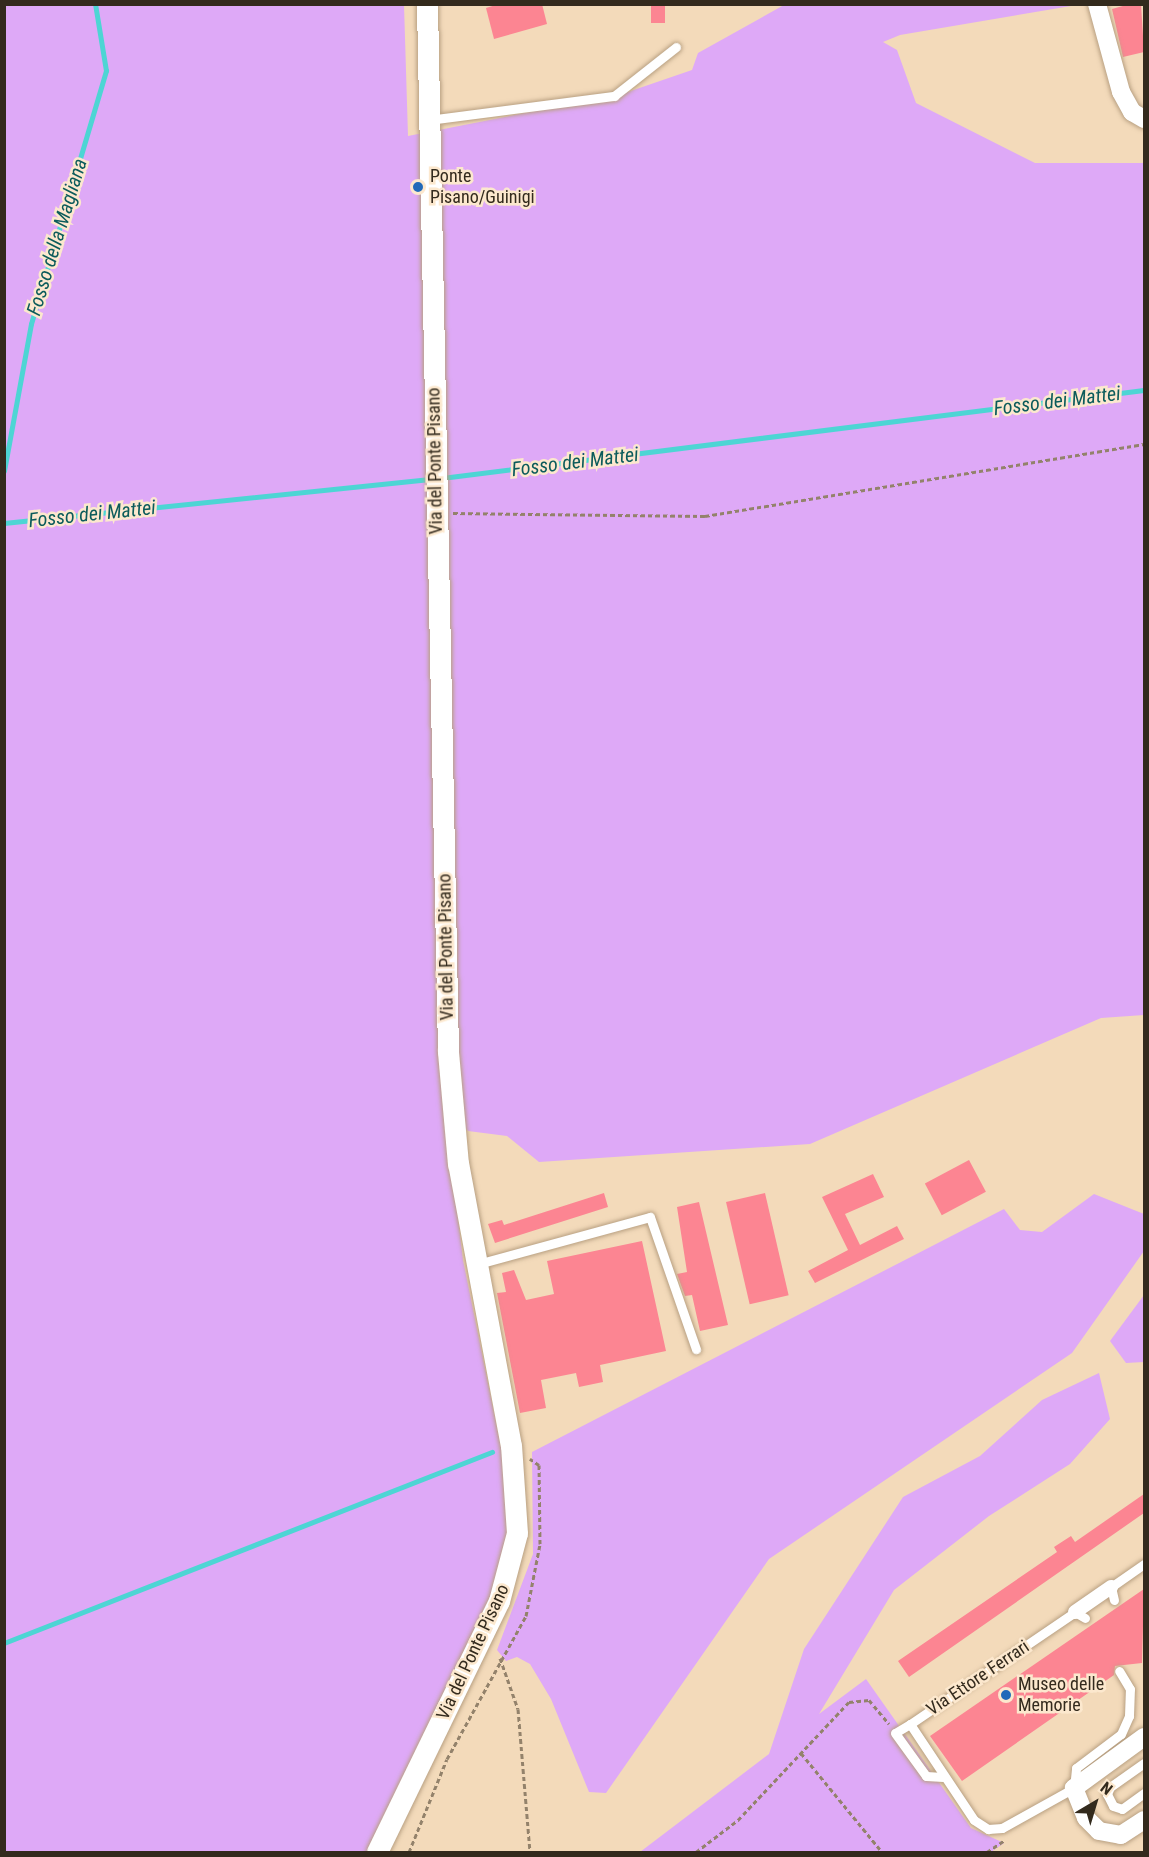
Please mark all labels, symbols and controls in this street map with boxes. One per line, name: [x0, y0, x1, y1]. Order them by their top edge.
water label: Fosso della Magliana: [22, 156, 92, 318]
place label: Ponte Pisano/Guinigi: [430, 166, 535, 208]
marker: Ponte Pisano/Guinigi: [411, 180, 425, 194]
water label: Fosso dei Mattei: [992, 381, 1122, 421]
street label: Via del Ponte Pisano: [423, 387, 447, 535]
water label: Fosso dei Mattei: [510, 442, 640, 482]
water label: Fosso dei Mattei: [27, 495, 157, 533]
street label: Via del Ponte Pisano: [434, 873, 458, 1021]
street label: Via del Ponte Pisano: [432, 1581, 514, 1723]
street label: Via Ettore Ferrari: [923, 1636, 1033, 1720]
place label: Museo delle Memorie: [1018, 1674, 1104, 1716]
marker: Museo delle Memorie: [999, 1688, 1013, 1702]
north arrow: [1065, 1773, 1125, 1833]
text: N: [1097, 1778, 1116, 1799]

